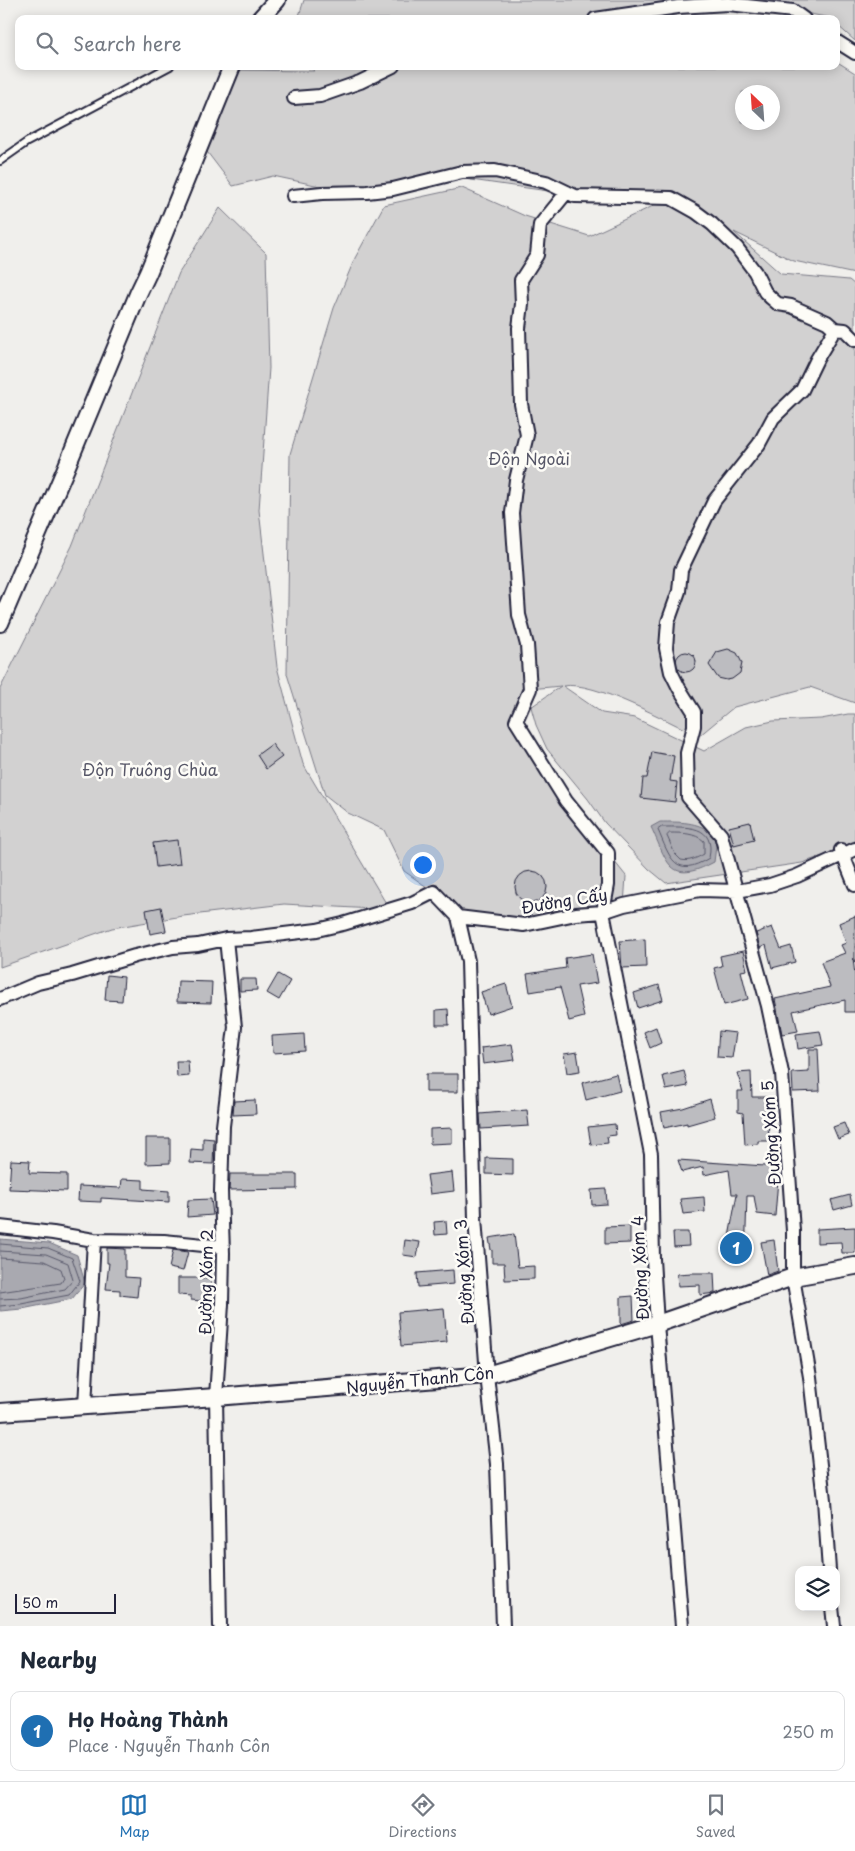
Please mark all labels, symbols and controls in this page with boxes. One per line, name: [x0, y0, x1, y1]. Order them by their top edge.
search box: [15, 15, 840, 70]
icon: search: [33, 29, 61, 57]
text: Search here: [73, 29, 182, 57]
north arrow: [735, 85, 780, 130]
park label: Độn Ngoài: [488, 446, 570, 470]
park label: Độn Truông Chùa: [82, 757, 218, 781]
your location: [410, 852, 436, 878]
street label: Đường Cấy: [519, 881, 609, 919]
street label: Đường Xóm 5: [754, 1080, 786, 1186]
street label: Đường Xóm 4: [624, 1215, 654, 1321]
street label: Đường Xóm 3: [447, 1219, 479, 1325]
street label: Đường Xóm 2: [192, 1229, 218, 1335]
pin: 1: [720, 1229, 752, 1267]
street label: Nguyễn Thanh Côn: [345, 1359, 495, 1399]
map controls: [795, 1566, 840, 1611]
button: layers: [795, 1566, 840, 1611]
scale bar: [15, 1591, 116, 1614]
text: 50 m: [22, 1592, 58, 1613]
text: Nearby: [20, 1643, 97, 1675]
text: Họ Hoàng Thành: [68, 1705, 229, 1733]
text: 1: [33, 1719, 41, 1743]
text: 250 m: [783, 1719, 834, 1743]
text: Place · Nguyễn Thanh Côn: [68, 1733, 270, 1757]
tab: Map: [120, 1791, 149, 1842]
tab: Directions: [389, 1791, 457, 1842]
tab: Saved: [696, 1791, 735, 1842]

